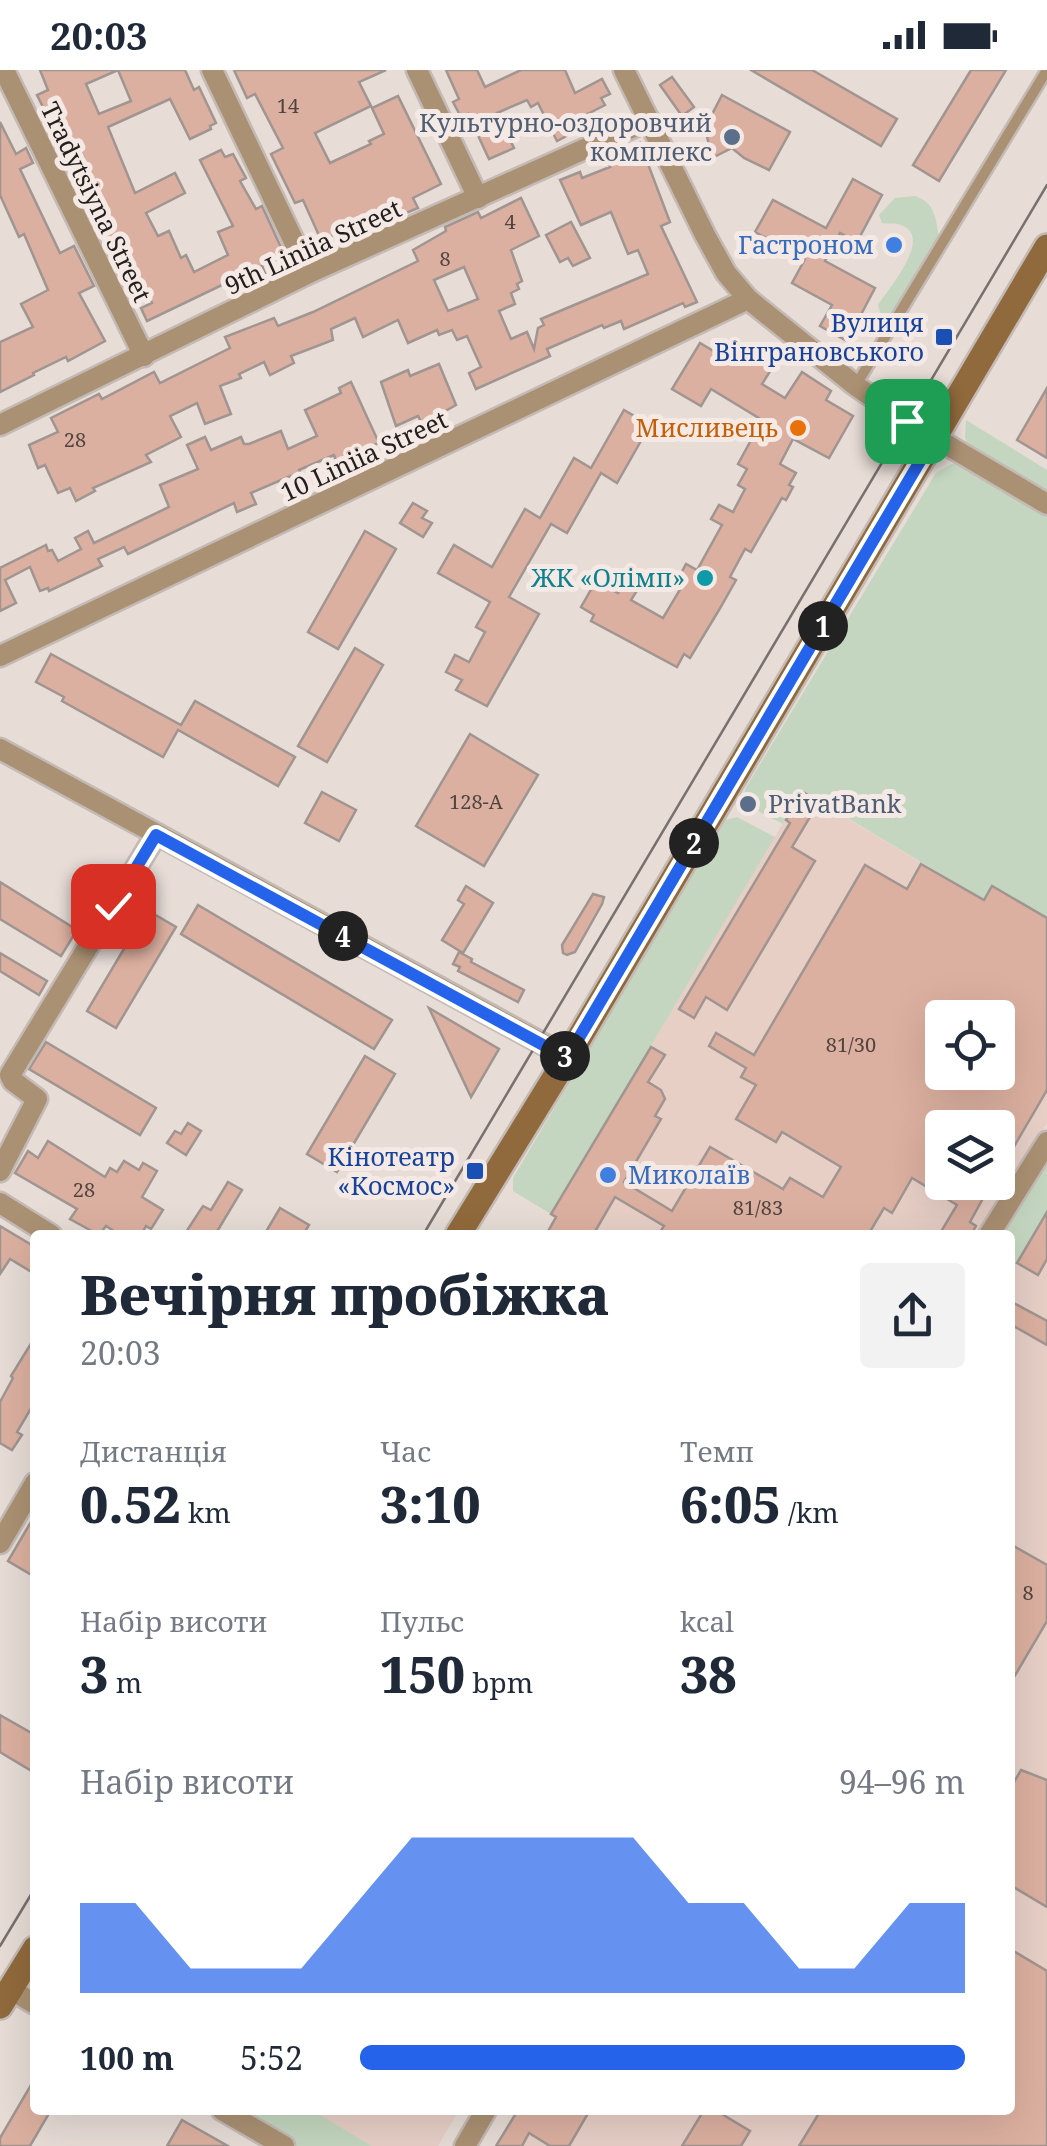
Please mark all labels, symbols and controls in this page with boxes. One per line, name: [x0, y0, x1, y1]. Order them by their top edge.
text: 20:03: [50, 9, 147, 61]
house number: 14: [277, 92, 299, 119]
street label: Tradytsiyna Street: [34, 96, 160, 308]
place label: Культурно-оздоровчий комплекс: [419, 105, 712, 168]
marker: Культурно-оздоровчий комплекс: [721, 126, 743, 148]
street label: 9th Liniia Street: [219, 190, 407, 302]
house number: 4: [504, 208, 516, 235]
place label: Гастроном: [738, 227, 874, 261]
marker: Гастроном: [883, 234, 905, 256]
house number: 8: [439, 245, 451, 272]
place label: Вулиця Вінграновського: [714, 305, 924, 368]
marker: Вулиця Вінграновського: [933, 326, 955, 348]
pin: [865, 379, 950, 464]
icon: arrive: [880, 394, 935, 449]
street label: 10 Liniia Street: [275, 401, 453, 509]
place label: Мисливець: [636, 410, 778, 444]
marker: Мисливець: [787, 417, 809, 439]
house number: 28: [64, 426, 86, 453]
place label: ЖК «Олімп»: [530, 560, 685, 594]
marker: ЖК «Олімп»: [694, 567, 716, 589]
pin: 1: [798, 601, 848, 651]
text: 1: [815, 607, 831, 645]
place label: PrivatBank: [768, 786, 902, 820]
house number: 128-А: [449, 788, 504, 815]
marker: PrivatBank: [737, 793, 759, 815]
pin: 2: [669, 818, 719, 868]
text: 2: [686, 824, 702, 862]
pin: [71, 864, 156, 949]
icon: check: [86, 879, 141, 934]
pin: 4: [318, 911, 368, 961]
text: 4: [335, 917, 351, 955]
map controls: [925, 1000, 1015, 1200]
button: locate: [925, 1000, 1015, 1090]
pin: 3: [540, 1031, 590, 1081]
house number: 81/30: [826, 1031, 876, 1058]
text: 3: [557, 1037, 573, 1075]
button: layers: [925, 1110, 1015, 1200]
place label: Кінотеатр «Космос»: [328, 1139, 455, 1202]
place label: Миколаїв: [628, 1157, 750, 1191]
marker: Кінотеатр «Космос»: [464, 1160, 486, 1182]
marker: Миколаїв: [597, 1164, 619, 1186]
house number: 28: [73, 1176, 95, 1203]
house number: 81/83: [733, 1194, 783, 1221]
text: Вечірня пробіжка: [80, 1256, 610, 1331]
button: share: [860, 1263, 965, 1368]
text: 20:03: [80, 1331, 161, 1374]
text: Дистанція: [80, 1432, 227, 1470]
text: Час: [380, 1432, 431, 1470]
text: Темп: [680, 1432, 754, 1470]
text: 0.52: [80, 1470, 181, 1538]
text: 3:10: [380, 1470, 481, 1538]
text: 6:05: [680, 1470, 781, 1538]
text: km: [181, 1493, 231, 1531]
text: /km: [781, 1493, 839, 1531]
house number: 8: [1022, 1579, 1034, 1606]
text: Набір висоти: [80, 1602, 267, 1640]
text: Пульс: [380, 1602, 464, 1640]
text: kcal: [680, 1602, 734, 1640]
text: 3: [80, 1640, 108, 1708]
text: 150: [380, 1640, 465, 1708]
text: 38: [680, 1640, 737, 1708]
text: m: [108, 1663, 142, 1701]
text: bpm: [465, 1663, 533, 1701]
text: Набір висоти: [80, 1760, 294, 1803]
text: 94–96 m: [839, 1760, 965, 1803]
text: 100 m: [80, 2036, 174, 2079]
text: 5:52: [240, 2036, 303, 2079]

